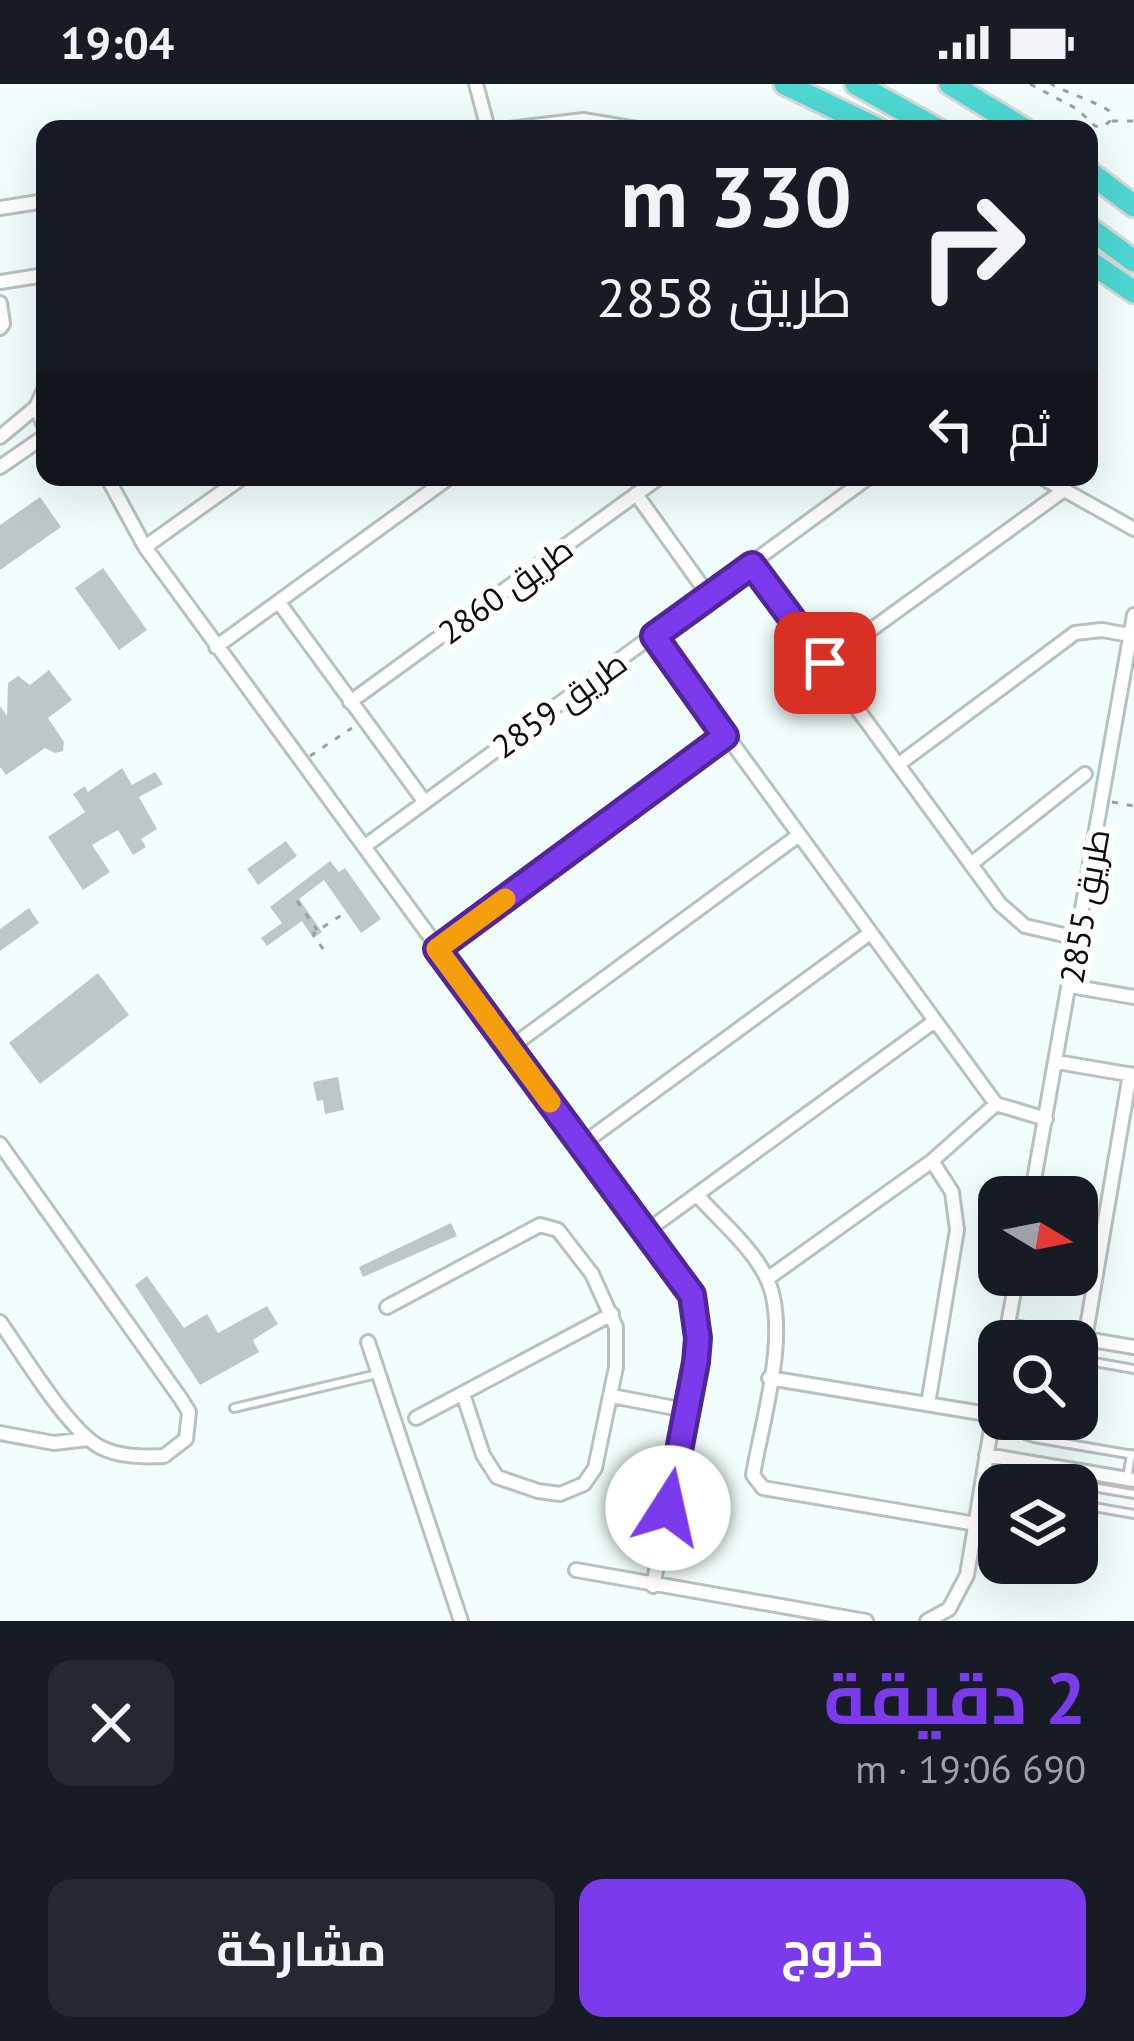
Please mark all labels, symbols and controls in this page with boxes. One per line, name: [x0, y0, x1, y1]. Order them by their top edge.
text: 19:04: [60, 13, 174, 71]
text: 330 m: [620, 141, 852, 250]
icon: right: [894, 168, 1050, 324]
text: طريق 2858: [596, 262, 852, 332]
icon: left: [918, 396, 984, 462]
text: ثم: [1008, 400, 1050, 458]
street label: طريق 2860: [429, 527, 581, 653]
pin: [774, 612, 876, 714]
icon: arrive: [792, 630, 858, 696]
street label: طريق 2859: [483, 641, 635, 767]
street label: طريق 2855: [1049, 825, 1119, 987]
north arrow: [978, 1176, 1098, 1296]
map controls: [978, 1176, 1098, 1584]
button: search: [978, 1320, 1098, 1440]
position arrow: [605, 1445, 731, 1571]
button: layers: [978, 1464, 1098, 1584]
text: 2 دقيقة: [823, 1651, 1086, 1744]
button: close: [48, 1660, 174, 1786]
text: 690 m · 19:06: [855, 1743, 1086, 1794]
button: مشاركة: [48, 1879, 555, 2017]
button: خروج: [579, 1879, 1086, 2017]

